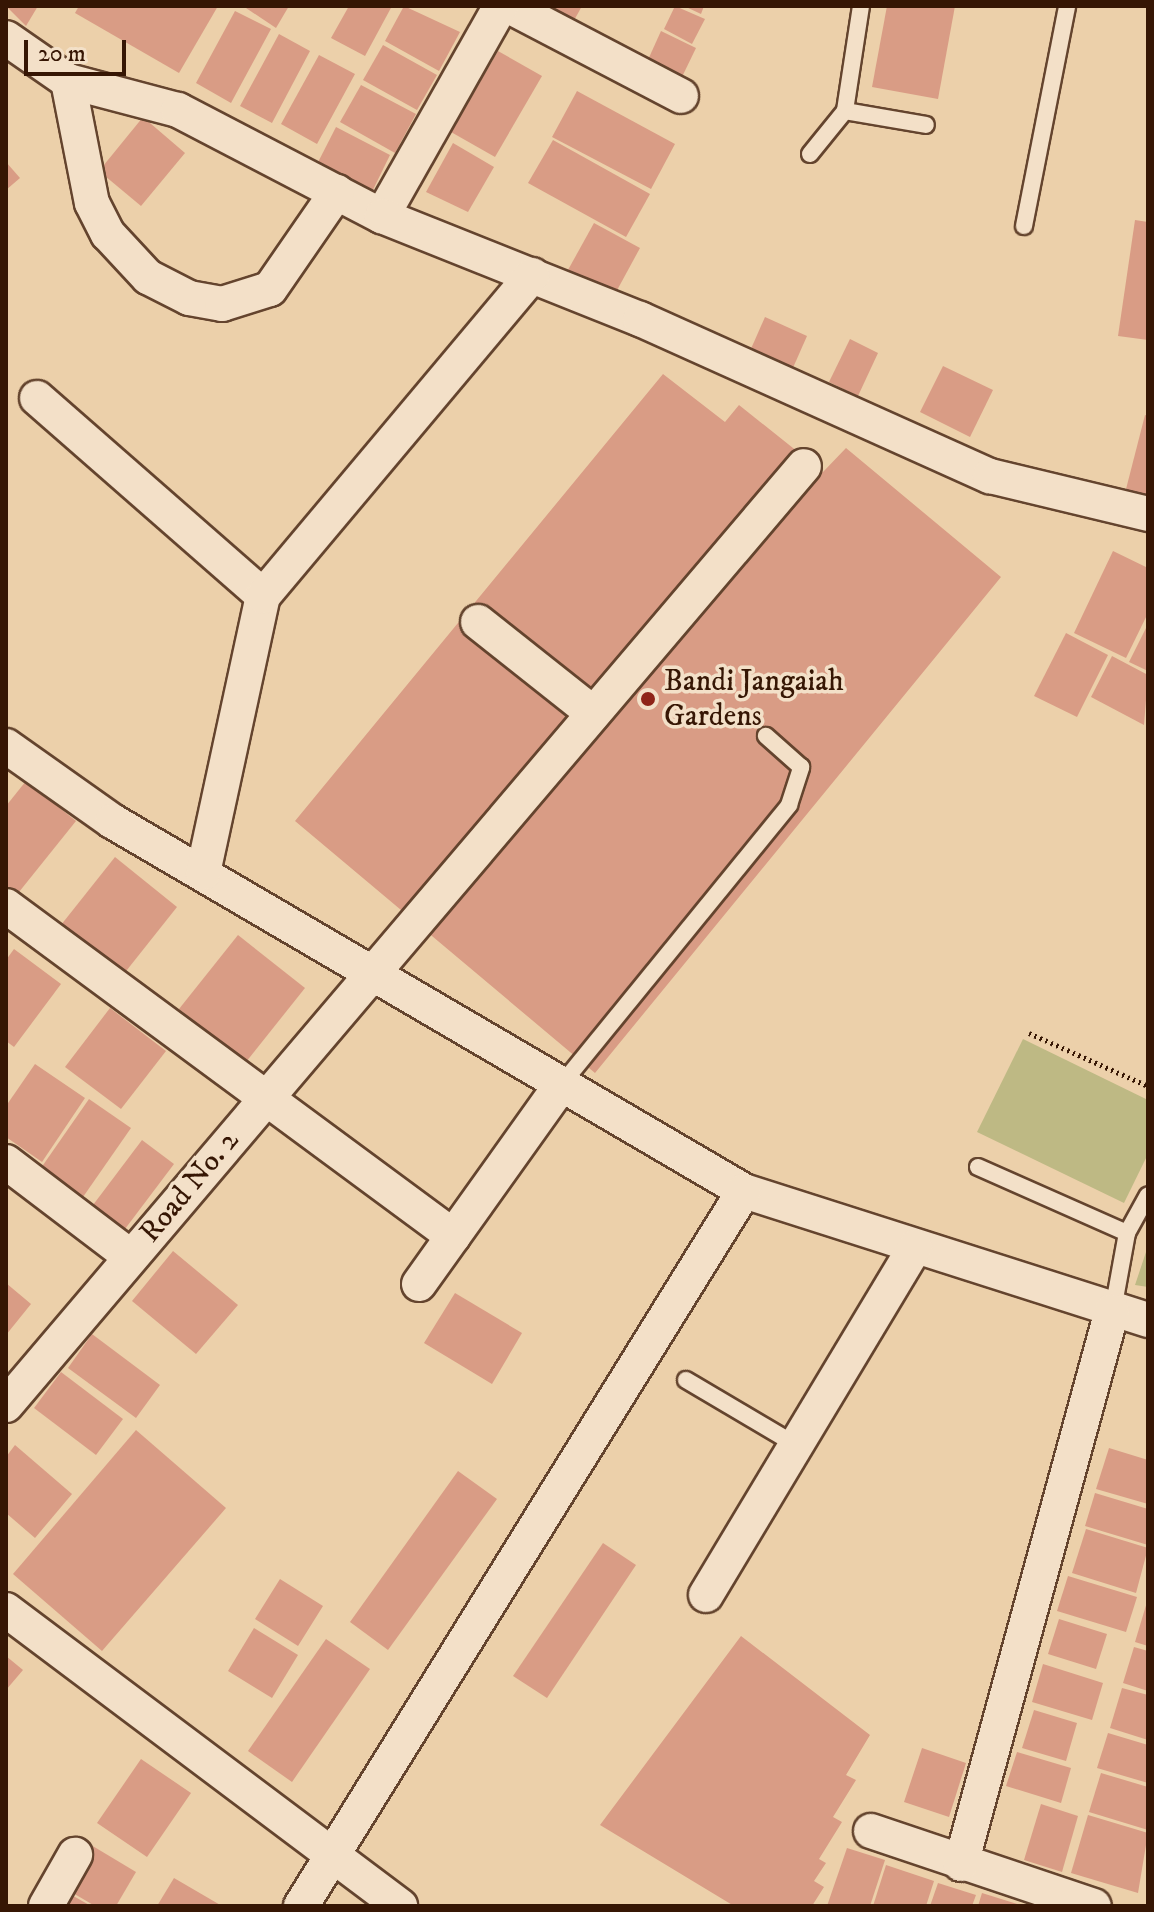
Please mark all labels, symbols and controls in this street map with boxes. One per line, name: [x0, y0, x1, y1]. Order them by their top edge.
scale bar: [28, 24, 130, 74]
text: 20 m: [38, 39, 86, 69]
place label: Bandi Jangaiah Gardens: [664, 664, 844, 734]
marker: Bandi Jangaiah Gardens: [639, 690, 657, 708]
street label: Road No. 2: [133, 1124, 247, 1250]

